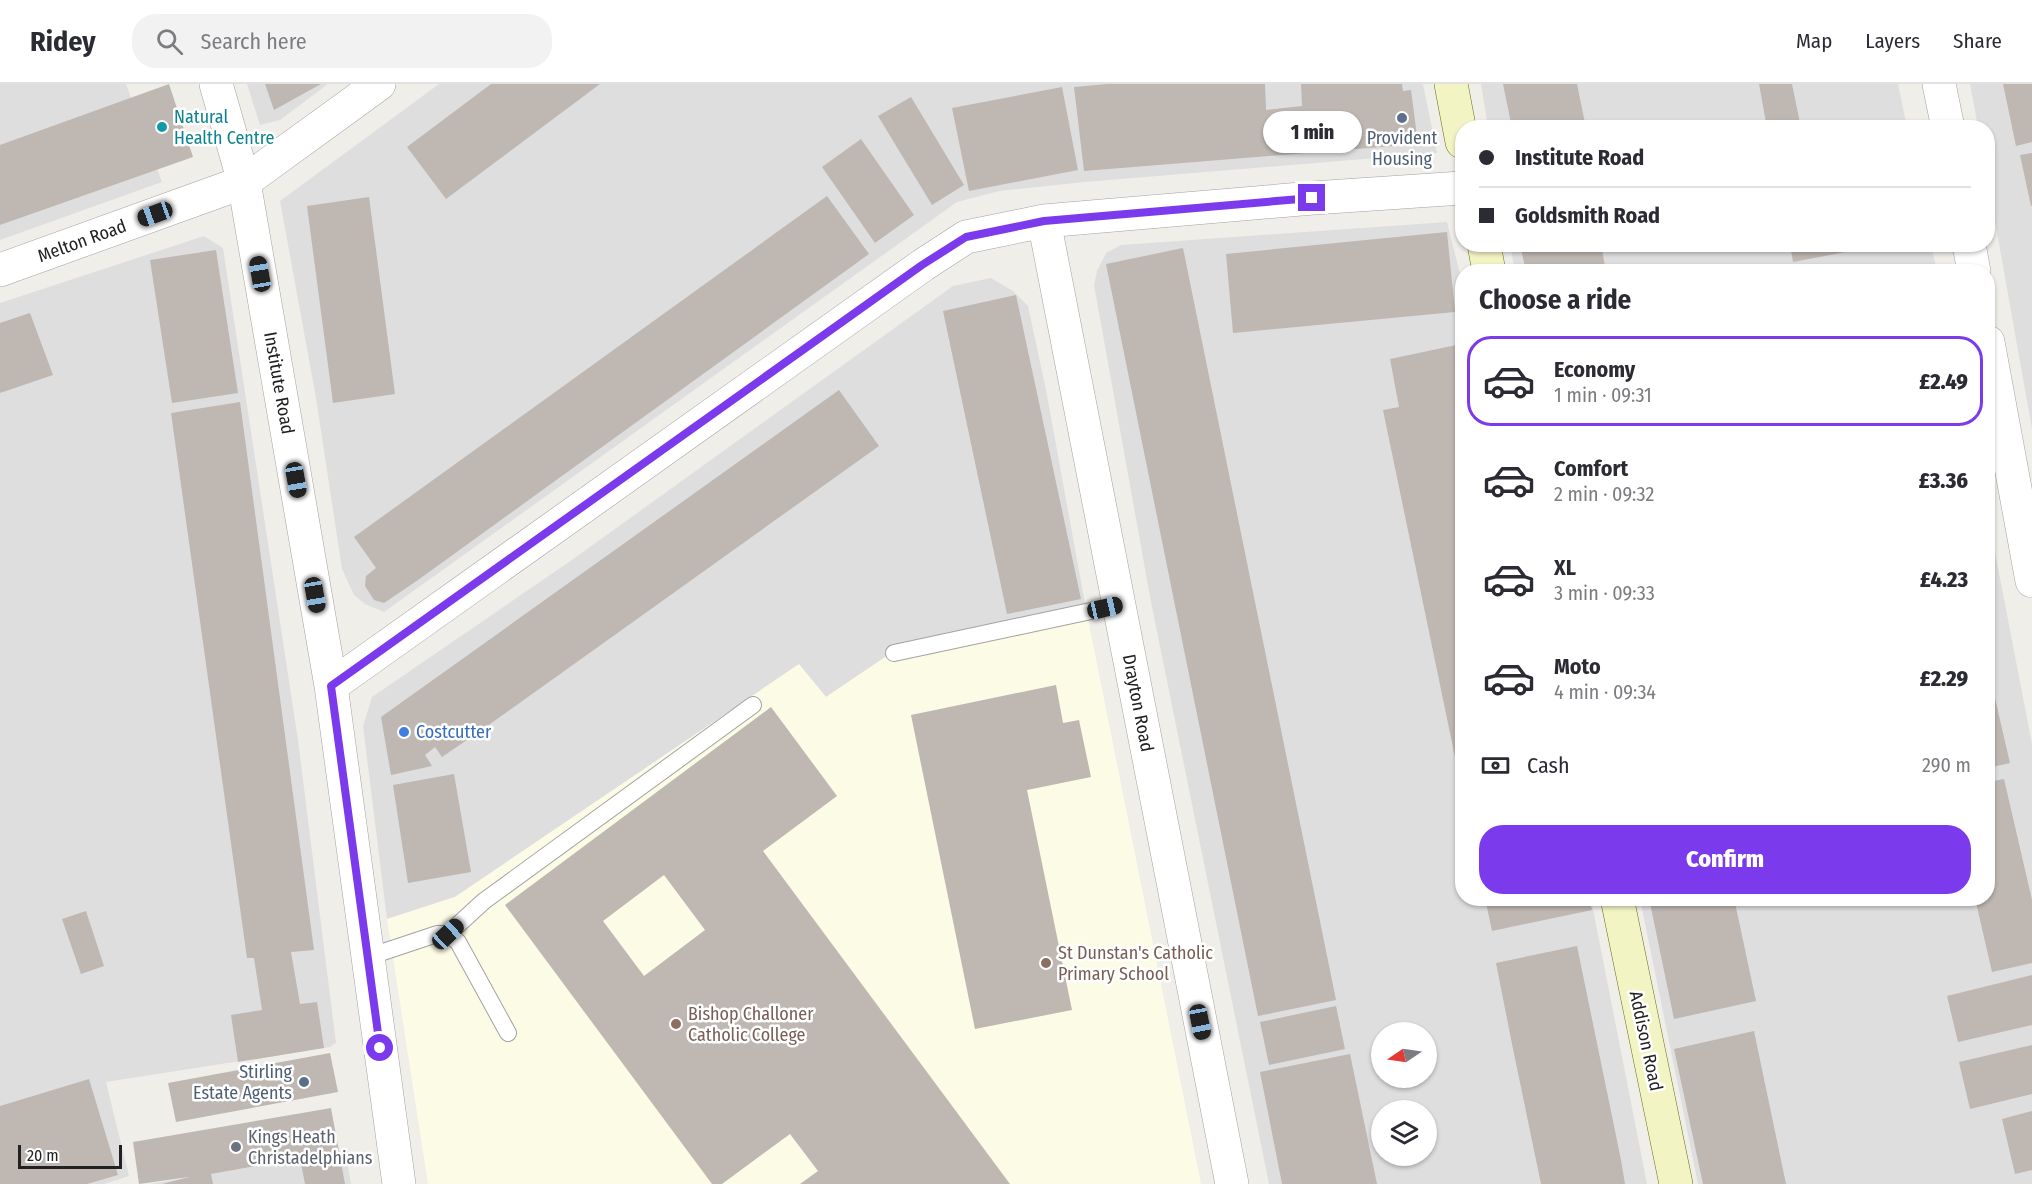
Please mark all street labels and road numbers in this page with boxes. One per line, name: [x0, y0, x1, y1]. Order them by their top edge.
street label: Melton Road: [35, 215, 129, 267]
street label: Institute Road: [259, 330, 299, 436]
street label: Drayton Road: [1118, 652, 1158, 754]
street label: Addison Road: [1625, 989, 1667, 1093]

